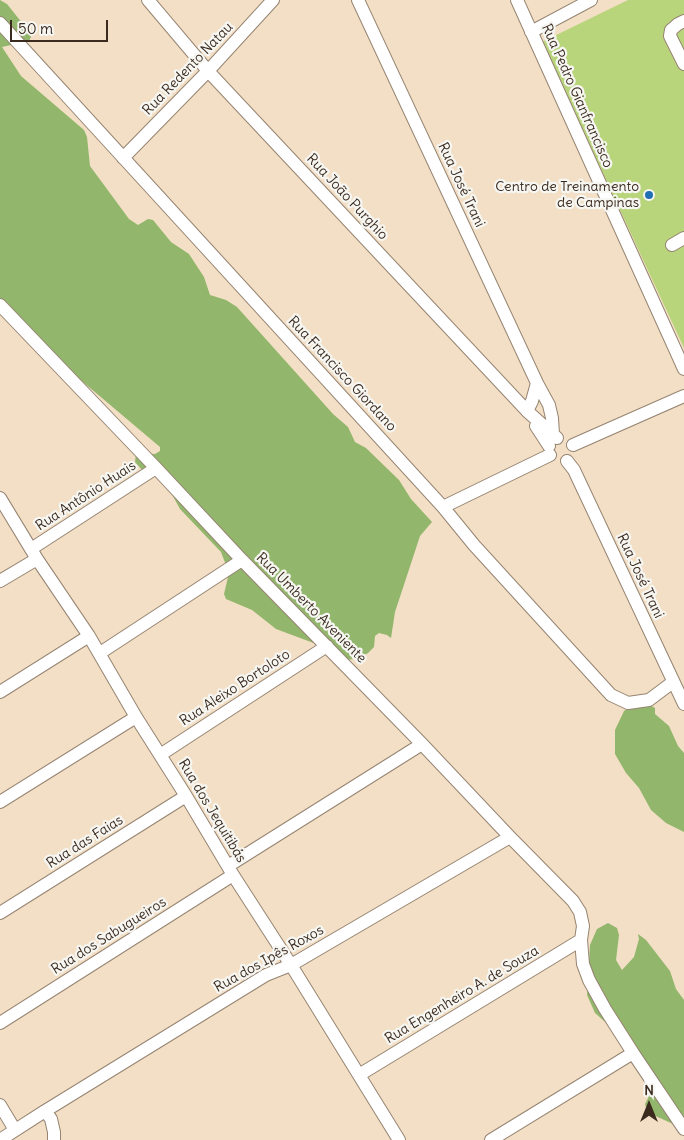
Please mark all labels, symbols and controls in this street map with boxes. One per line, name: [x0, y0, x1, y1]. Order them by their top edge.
scale bar: [12, 10, 110, 42]
text: 50 m: [18, 19, 53, 38]
street label: Rua Redento Natau: [139, 19, 237, 119]
street label: Rua Pedro Gianfrancisco: [538, 21, 616, 171]
street label: Rua José Trani: [434, 140, 488, 230]
street label: Rua João Purghio: [303, 151, 391, 243]
place label: Centro de Treinamento de Campinas: [495, 179, 639, 212]
marker: Centro de Treinamento de Campinas: [643, 189, 655, 201]
street label: Rua Francisco Giordano: [284, 313, 400, 435]
street label: Rua Antônio Huais: [33, 457, 139, 535]
street label: Rua José Trani: [613, 531, 667, 621]
street label: Rua Umberto Aveniente: [252, 549, 370, 667]
street label: Rua Aleixo Bortoloto: [177, 646, 293, 730]
street label: Rua dos Jequitibás: [174, 756, 250, 866]
street label: Rua das Faias: [44, 812, 126, 872]
street label: Rua dos Sabugueiros: [49, 894, 169, 978]
street label: Rua dos Ipês Roxos: [211, 922, 327, 996]
street label: Rua Engenheiro A. de Souza: [382, 942, 542, 1048]
north arrow: [624, 1080, 674, 1130]
text: N: [644, 1081, 654, 1099]

